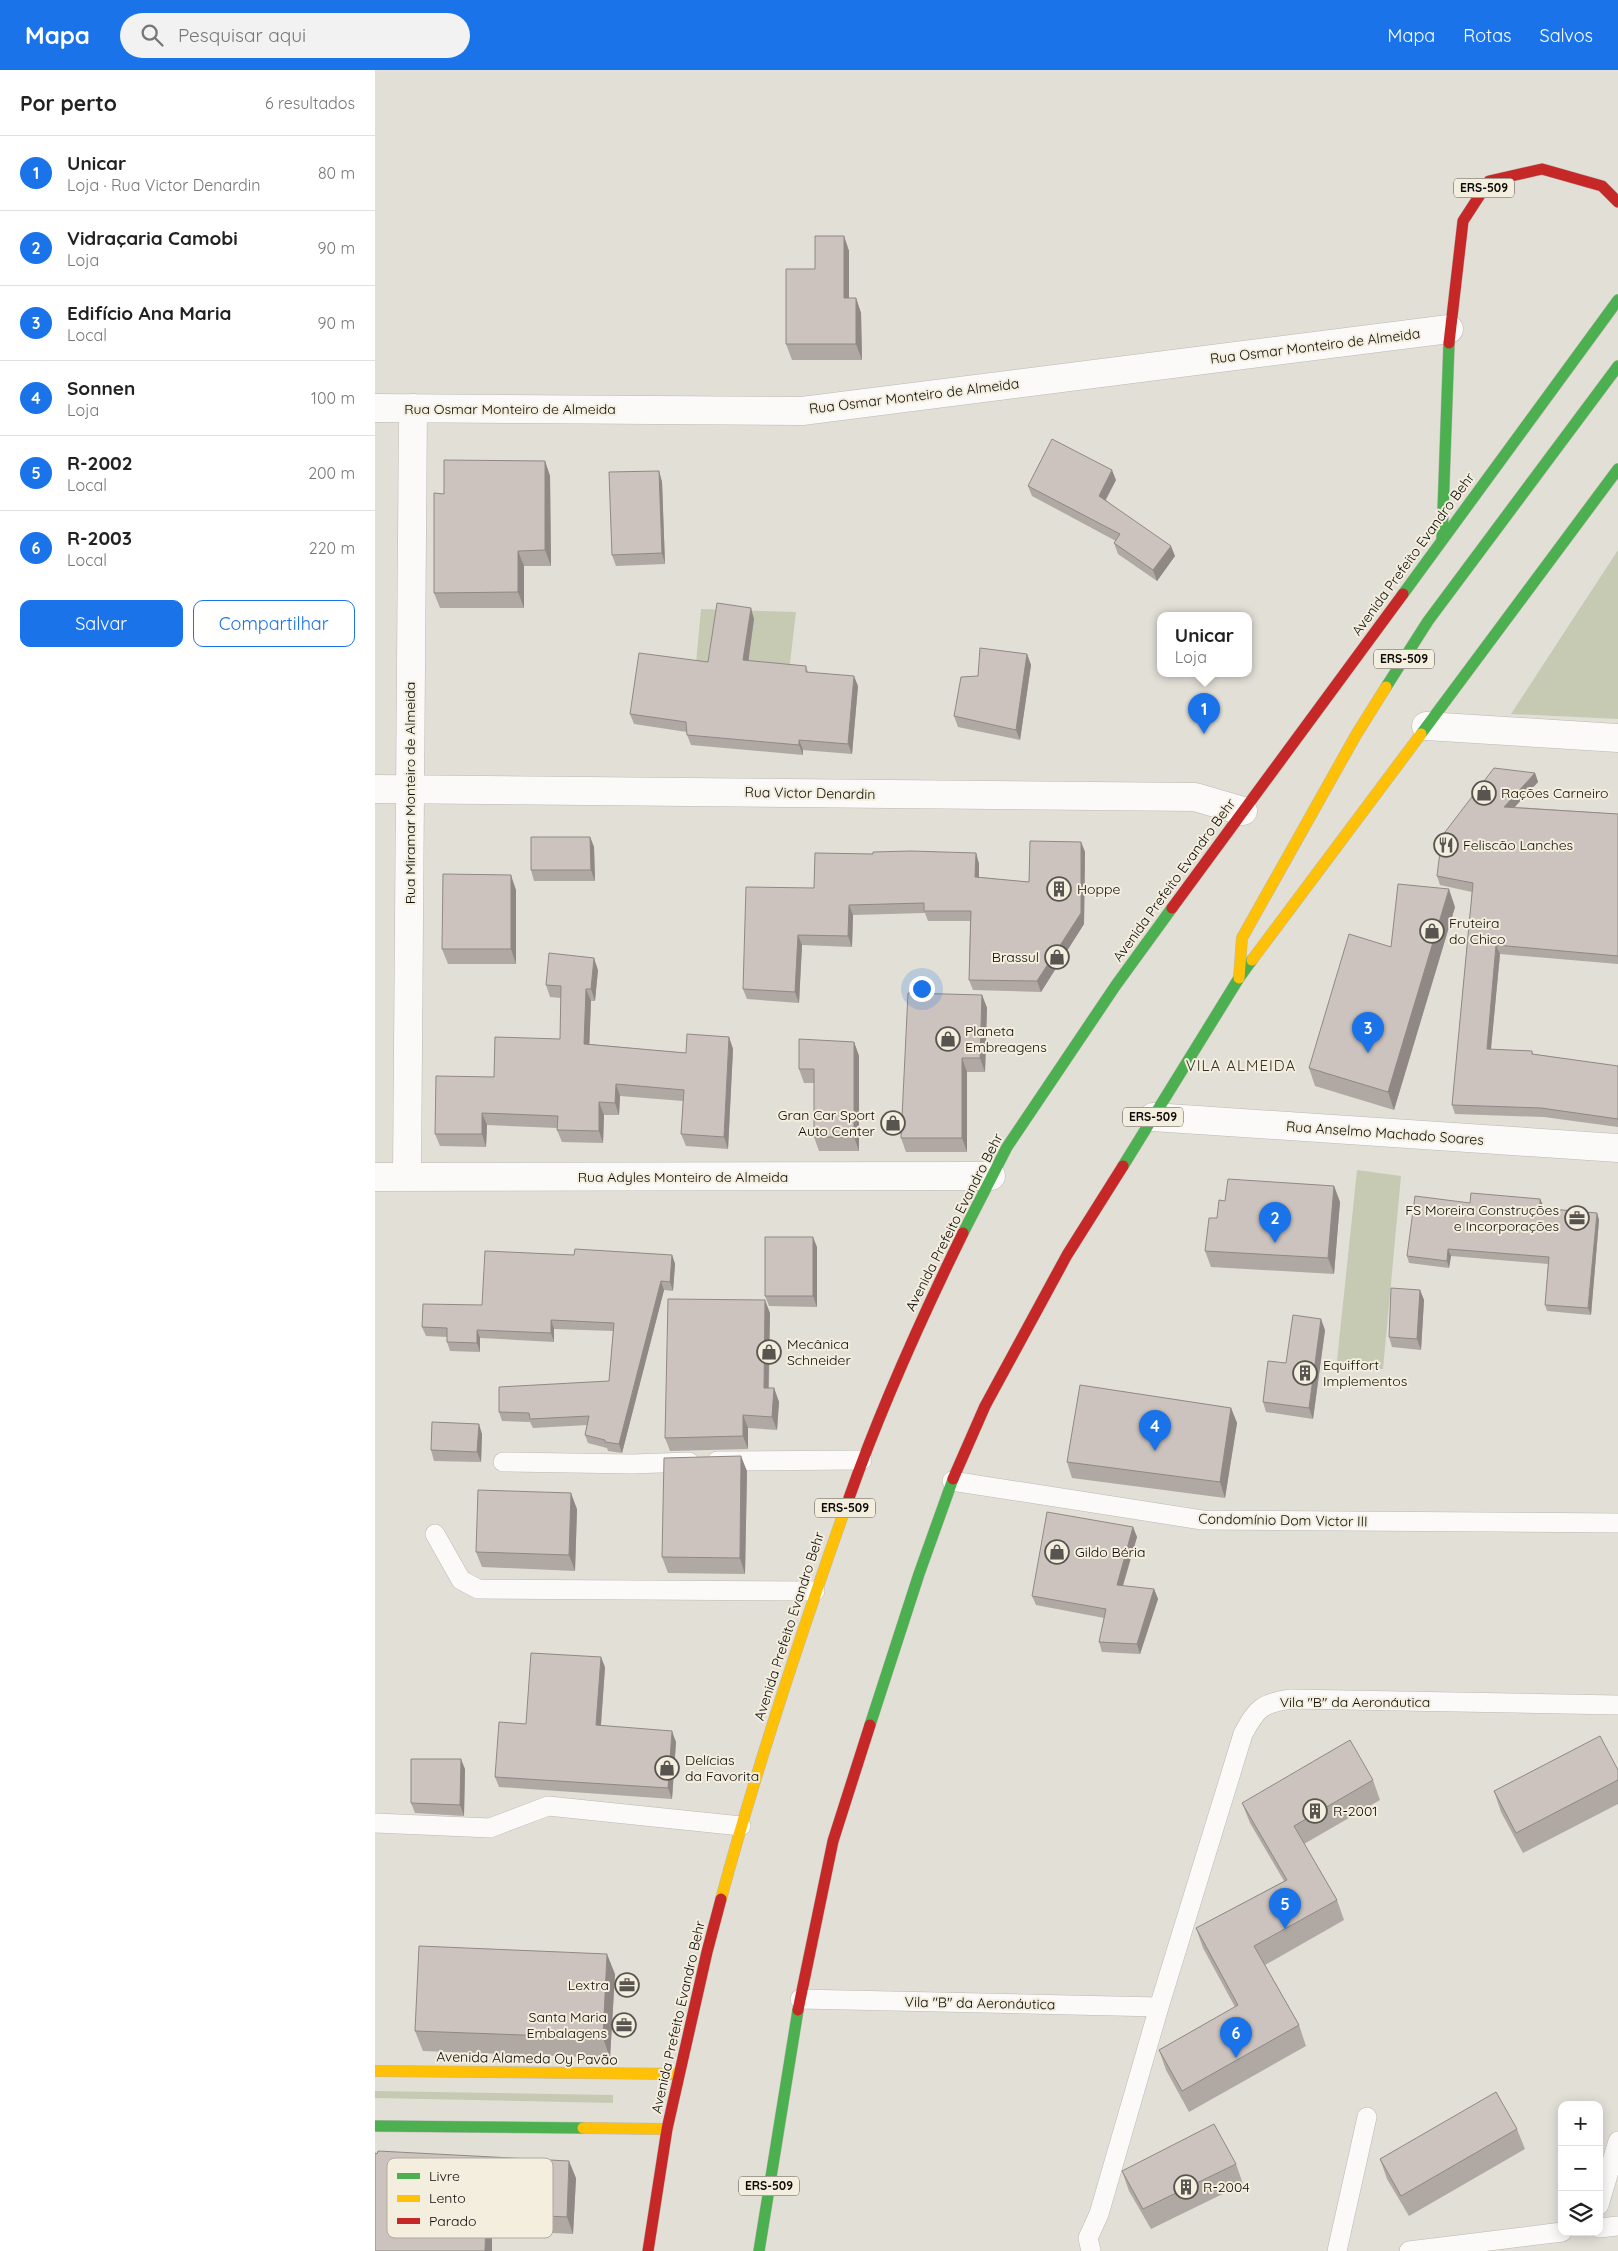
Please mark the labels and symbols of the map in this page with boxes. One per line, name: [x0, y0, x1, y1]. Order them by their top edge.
road number: ERS-509: [1454, 179, 1514, 198]
street label: Rua Osmar Monteiro de Almeida: [1209, 324, 1421, 368]
street label: Rua Osmar Monteiro de Almeida: [808, 374, 1020, 418]
street label: Rua Osmar Monteiro de Almeida: [404, 400, 616, 418]
street label: Avenida Prefeito Evandro Behr: [1348, 468, 1479, 639]
road number: ERS-509: [1374, 650, 1434, 668]
street label: Rua Miramar Monteiro de Almeida: [401, 682, 419, 904]
pin: 1: [1188, 693, 1220, 734]
shop icon: Rações Carneiro: [1471, 780, 1497, 806]
street label: Rua Victor Denardin: [744, 783, 876, 803]
place label: Rações Carneiro: [1501, 784, 1608, 802]
street label: Avenida Prefeito Evandro Behr: [1109, 794, 1240, 965]
restaurant icon: Feliscão Lanches: [1433, 832, 1459, 858]
place label: Feliscão Lanches: [1463, 836, 1573, 854]
building icon: Hoppe: [1046, 876, 1072, 902]
place label: Hoppe: [1077, 880, 1121, 898]
place label: Fruteira do Chico: [1449, 914, 1506, 948]
shop icon: Fruteira do Chico: [1419, 918, 1445, 944]
shop icon: Brassul: [1044, 944, 1070, 970]
place label: Brassul: [992, 948, 1039, 966]
your location: [909, 976, 935, 1002]
pin: 3: [1352, 1012, 1384, 1053]
place label: Planeta Embreagens: [965, 1022, 1047, 1056]
shop icon: Planeta Embreagens: [935, 1026, 961, 1052]
district label: VILA ALMEIDA: [1186, 1056, 1296, 1075]
place label: Gran Car Sport Auto Center: [778, 1106, 876, 1140]
road number: ERS-509: [1123, 1108, 1183, 1126]
shop icon: Gran Car Sport Auto Center: [880, 1110, 906, 1136]
street label: Rua Anselmo Machado Soares: [1285, 1117, 1485, 1149]
street label: Avenida Prefeito Evandro Behr: [901, 1129, 1007, 1314]
street label: Rua Adyles Monteiro de Almeida: [578, 1168, 788, 1186]
place label: FS Moreira Construções e Incorporações: [1405, 1201, 1559, 1235]
pin: 2: [1259, 1202, 1291, 1243]
office icon: FS Moreira Construções e Incorporações: [1564, 1205, 1590, 1231]
place label: Mecânica Schneider: [787, 1335, 851, 1369]
shop icon: Mecânica Schneider: [756, 1339, 782, 1365]
place label: Equiffort Implementos: [1323, 1356, 1407, 1390]
building icon: Equiffort Implementos: [1292, 1360, 1318, 1386]
pin: 4: [1139, 1410, 1171, 1451]
road number: ERS-509: [815, 1499, 875, 1518]
street label: Condomínio Dom Victor III: [1198, 1510, 1368, 1530]
street label: Avenida Prefeito Evandro Behr: [750, 1529, 828, 1723]
shop icon: Gildo Béria: [1044, 1539, 1070, 1565]
place label: Gildo Béria: [1075, 1543, 1145, 1561]
street label: Vila "B" da Aeronáutica: [1280, 1693, 1430, 1711]
place label: Delícias da Favorita: [685, 1751, 759, 1785]
shop icon: Delícias da Favorita: [654, 1755, 680, 1781]
building icon: R-2001: [1302, 1798, 1328, 1824]
place label: R-2001: [1333, 1802, 1377, 1820]
pin: 5: [1269, 1888, 1301, 1929]
street label: Avenida Prefeito Evandro Behr: [647, 1918, 709, 2115]
office icon: Lextra: [614, 1972, 640, 1998]
place label: Lextra: [568, 1976, 609, 1994]
street label: Vila "B" da Aeronáutica: [905, 1993, 1055, 2013]
place label: Santa Maria Embalagens: [527, 2008, 607, 2042]
office icon: Santa Maria Embalagens: [611, 2012, 637, 2038]
pin: 6: [1220, 2017, 1252, 2058]
street label: Avenida Alameda Oy Pavão: [436, 2047, 618, 2069]
legend: [387, 2158, 553, 2238]
text: Livre: [429, 2167, 460, 2185]
building icon: R-2004: [1173, 2174, 1199, 2200]
road number: ERS-509: [739, 2176, 799, 2196]
place label: R-2004: [1203, 2178, 1250, 2196]
text: Lento: [429, 2189, 466, 2207]
text: Parado: [429, 2212, 476, 2230]

